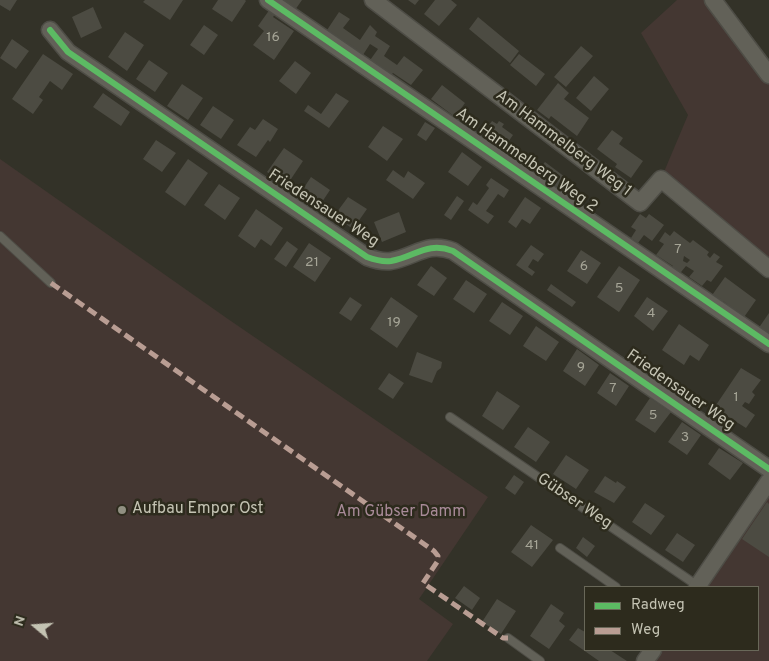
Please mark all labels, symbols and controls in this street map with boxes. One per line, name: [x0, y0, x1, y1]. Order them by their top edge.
house number: 16: [266, 30, 280, 46]
street label: Am Hammelberg Weg 1: [491, 87, 635, 201]
street label: Am Hammelberg Weg 2: [451, 105, 601, 217]
street label: Friedensauer Weg: [264, 166, 382, 252]
house number: 7: [674, 242, 682, 258]
house number: 21: [305, 255, 319, 271]
house number: 6: [580, 259, 588, 275]
house number: 5: [615, 281, 623, 297]
house number: 4: [647, 306, 655, 322]
house number: 19: [387, 315, 401, 331]
street label: Friedensauer Weg: [622, 346, 738, 436]
house number: 9: [577, 360, 585, 376]
house number: 7: [609, 381, 617, 397]
house number: 1: [733, 390, 739, 406]
house number: 5: [649, 408, 657, 424]
house number: 3: [681, 430, 689, 446]
street label: Gübser Weg: [533, 470, 615, 534]
place label: Aufbau Empor Ost: [132, 500, 264, 520]
park label: Am Gübser Damm: [336, 503, 466, 523]
marker: Aufbau Empor Ost: [116, 504, 128, 516]
house number: 41: [525, 538, 539, 554]
legend: [584, 586, 759, 651]
text: Radweg: [631, 596, 685, 615]
north arrow: [10, 601, 60, 651]
text: N: [11, 614, 30, 629]
text: Weg: [631, 621, 660, 640]

